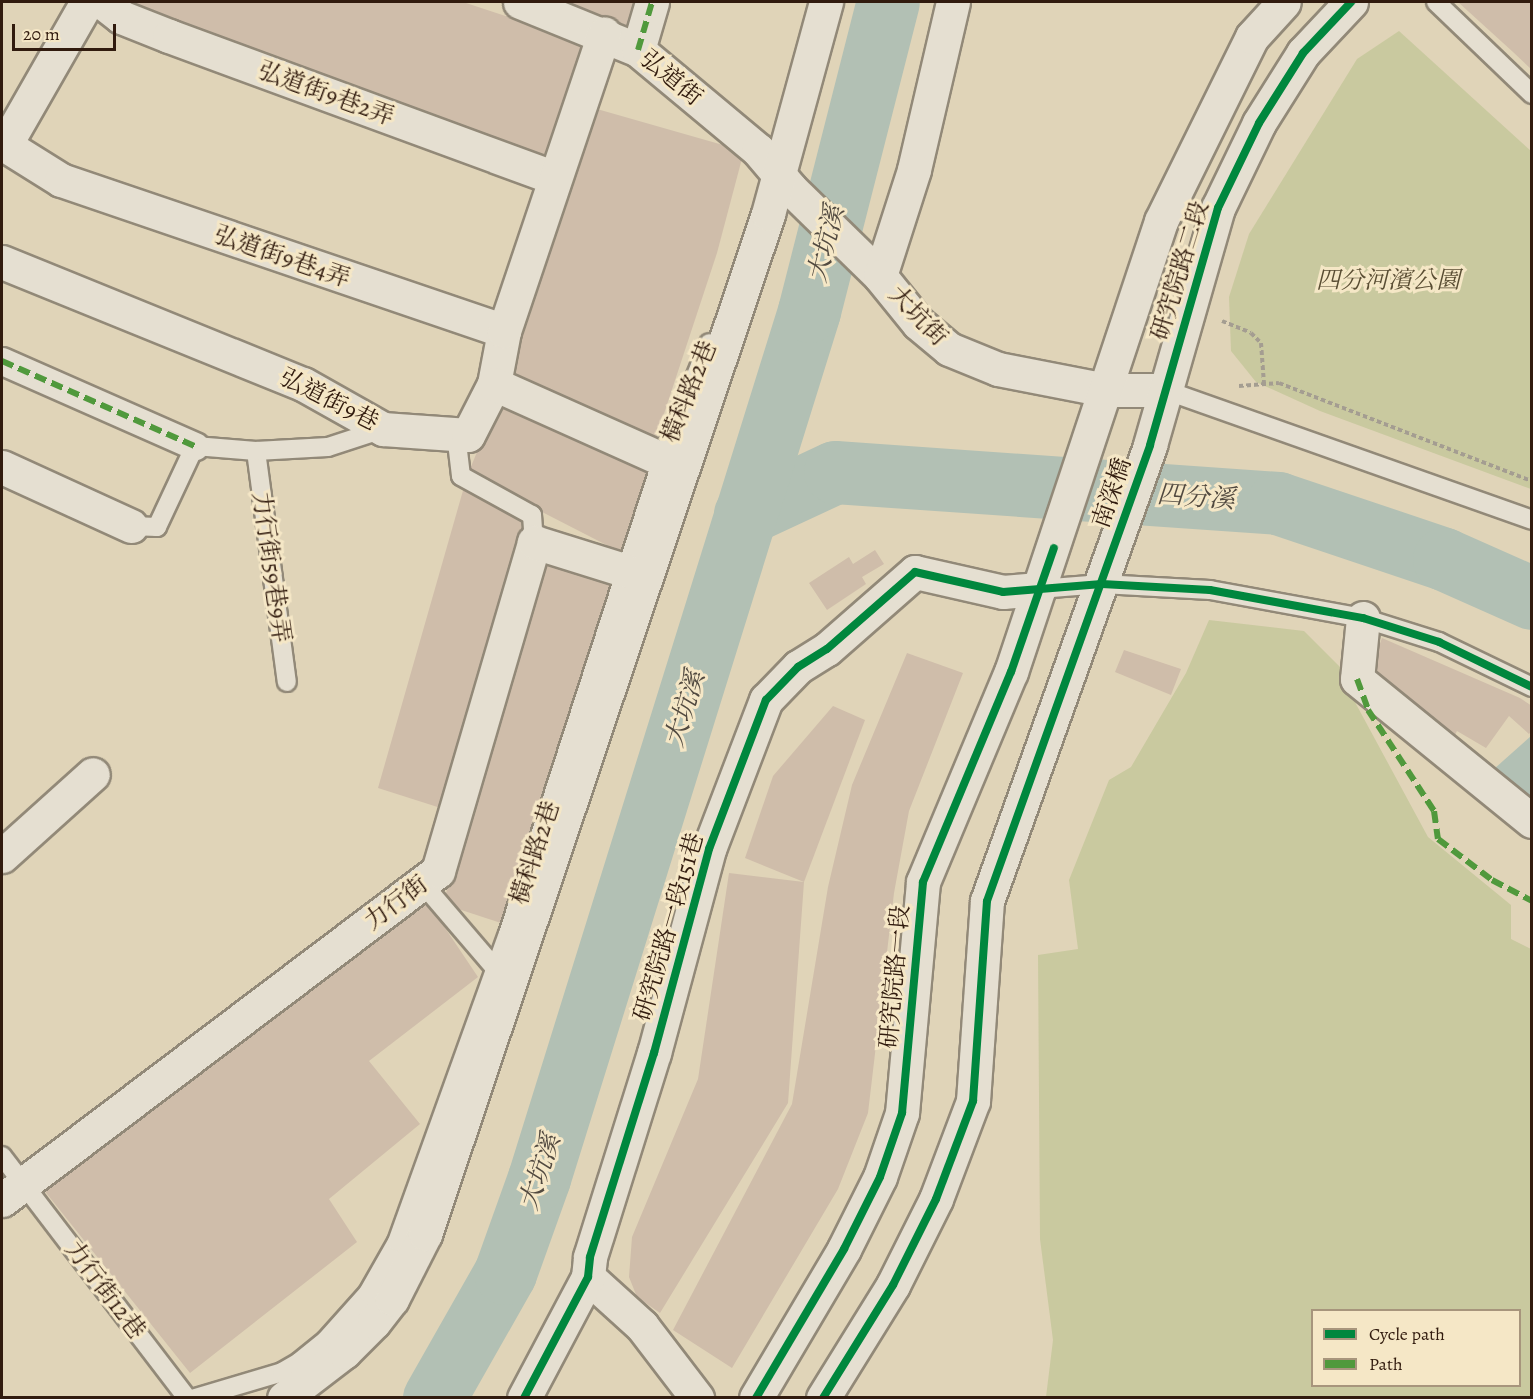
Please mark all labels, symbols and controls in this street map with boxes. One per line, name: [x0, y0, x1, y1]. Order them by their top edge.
scale bar: [15, 12, 118, 50]
text: 20 m: [23, 22, 60, 46]
street label: 弘道街: [634, 44, 708, 112]
street label: 弘道街9巷2弄: [254, 56, 398, 132]
street label: 研究院路二段: [1145, 198, 1215, 344]
water label: 大坑溪: [801, 202, 851, 286]
street label: 弘道街9巷4弄: [210, 220, 354, 294]
park label: 四分河濱公園: [1316, 267, 1460, 295]
street label: 大坑街: [883, 280, 953, 352]
street label: 橫科路2巷: [656, 337, 722, 447]
street label: 弘道街9巷: [275, 363, 383, 437]
street label: 南深橋: [1087, 454, 1137, 532]
water label: 四分溪: [1156, 479, 1236, 515]
street label: 力行街59巷9弄: [246, 490, 296, 644]
water label: 大坑溪: [659, 667, 711, 751]
street label: 橫科路2巷: [505, 797, 565, 909]
street label: 研究院路一段151巷: [628, 829, 710, 1025]
street label: 力行街: [359, 870, 433, 936]
street label: 研究院路一段: [874, 904, 916, 1050]
water label: 大坑溪: [513, 1130, 567, 1214]
street label: 力行街12巷: [59, 1235, 151, 1345]
legend: [1311, 1309, 1521, 1387]
text: Cycle path: [1369, 1322, 1445, 1346]
text: Path: [1369, 1352, 1403, 1376]

